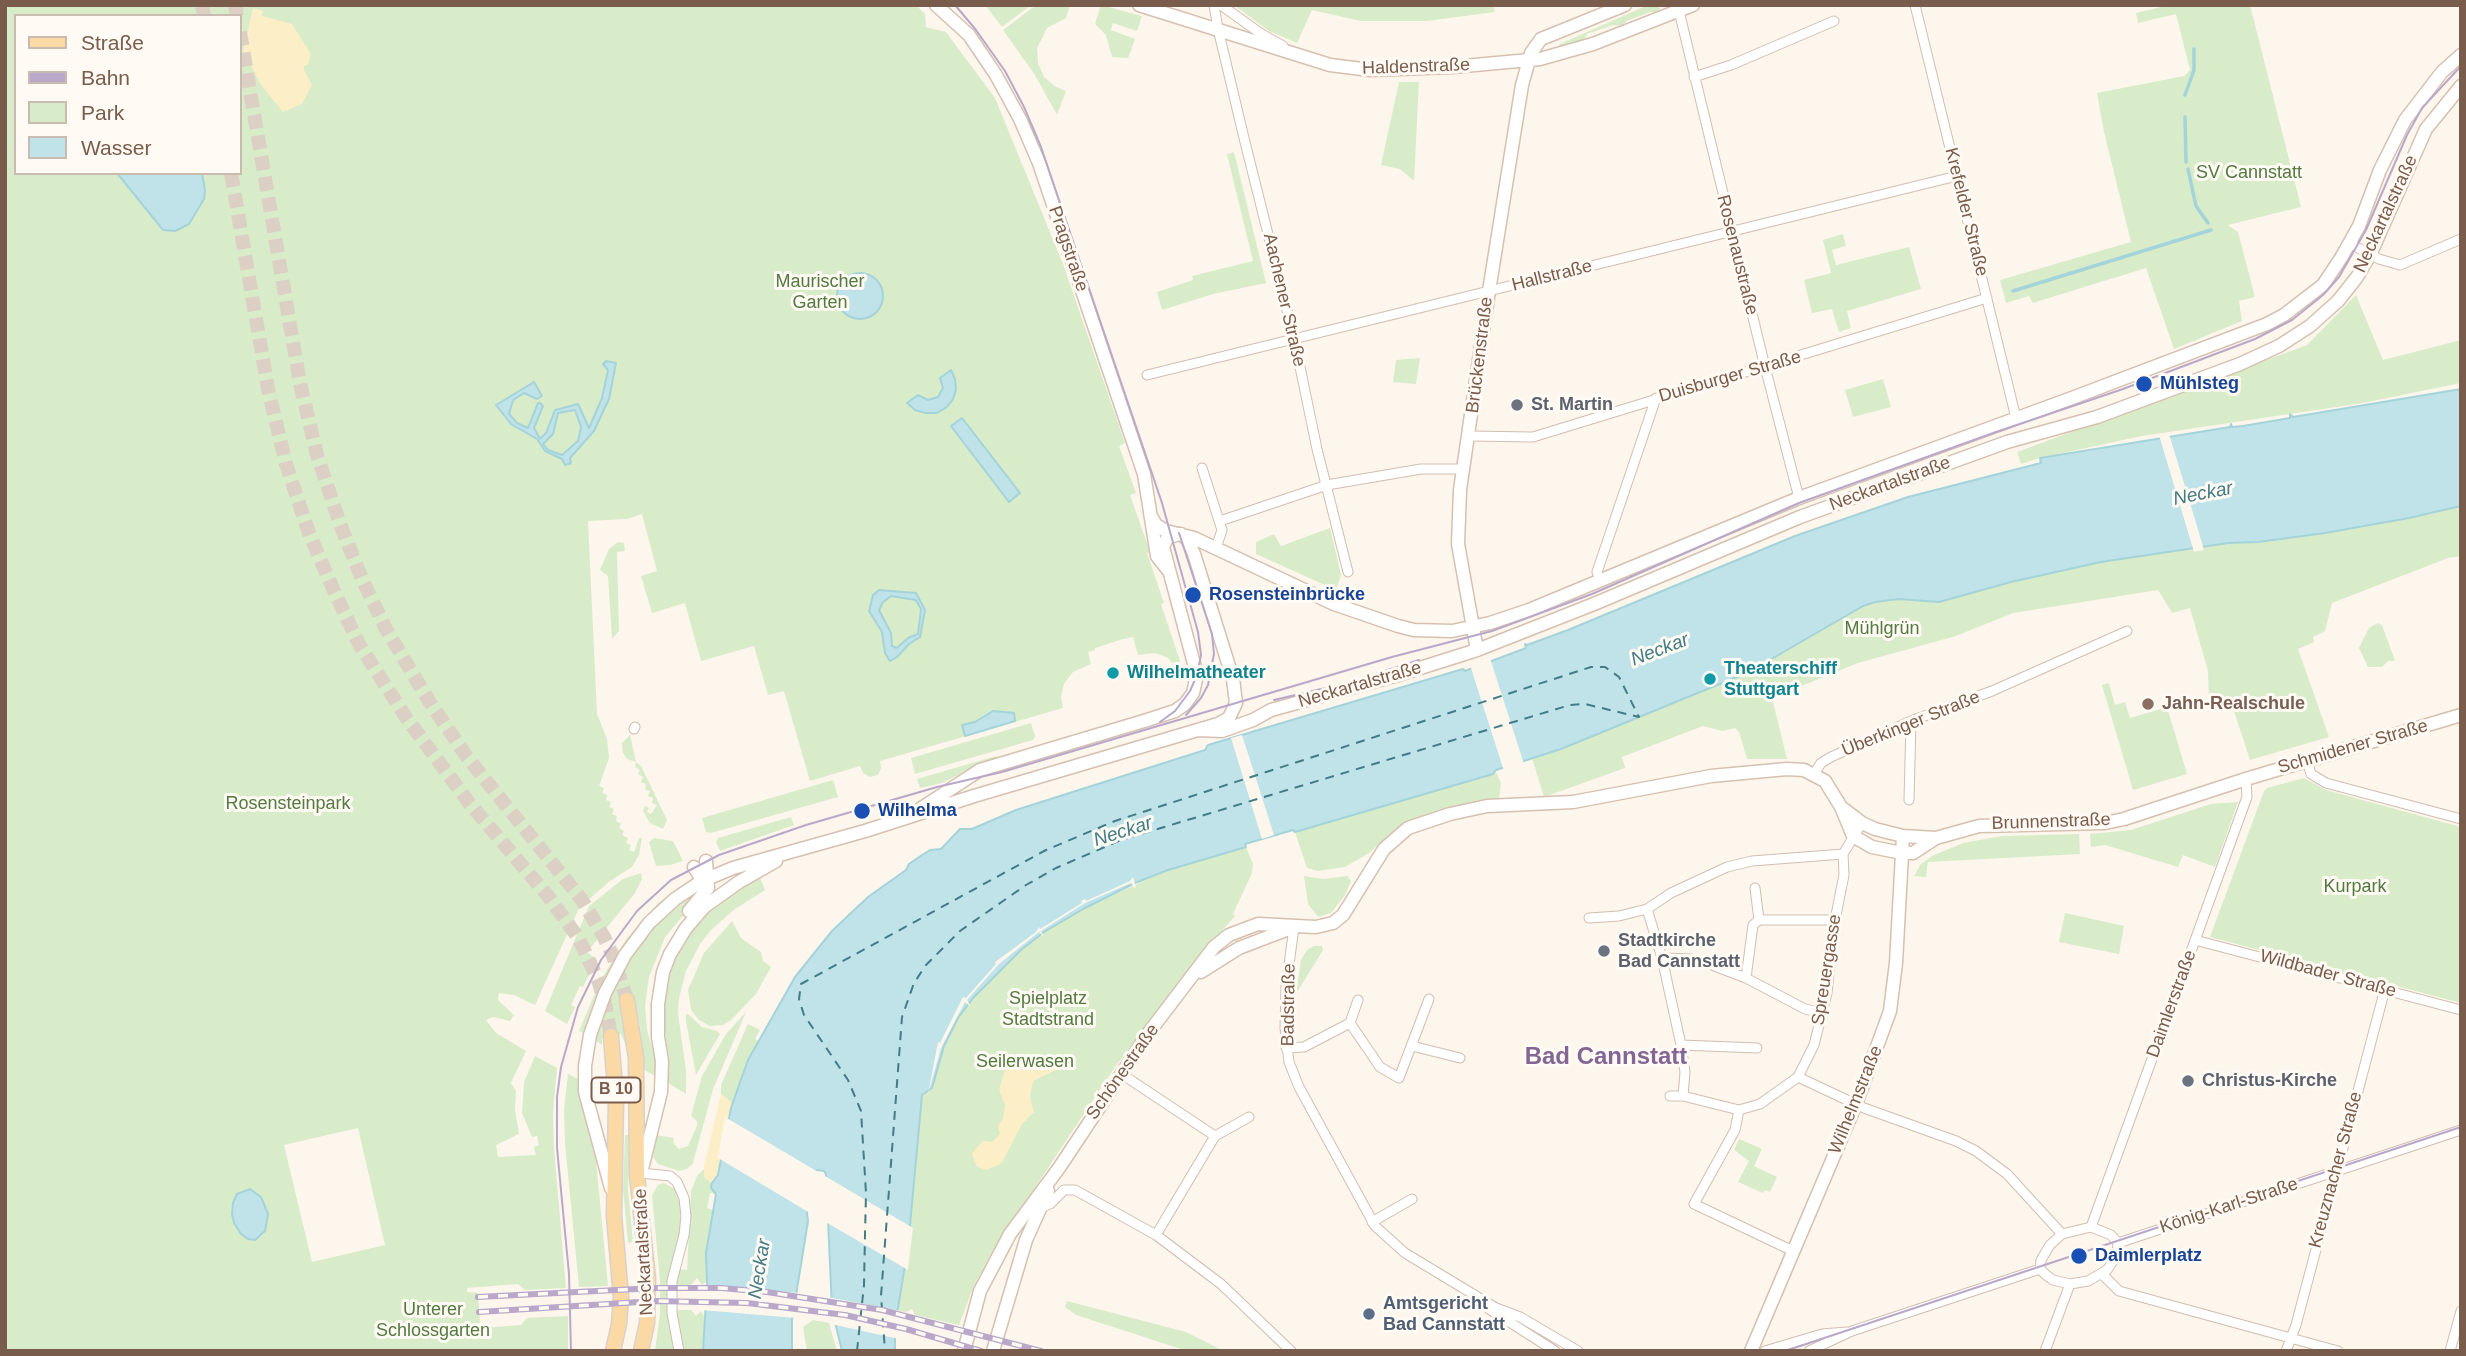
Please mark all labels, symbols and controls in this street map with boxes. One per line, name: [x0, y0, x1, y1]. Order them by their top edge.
legend: [14, 14, 242, 175]
text: Straße: [81, 31, 144, 54]
street label: Haldenstraße: [1362, 54, 1470, 80]
text: Bahn: [81, 66, 130, 89]
text: Park: [81, 101, 124, 124]
text: Wasser: [81, 136, 151, 159]
street label: Krefelder Straße: [1940, 145, 1992, 279]
street label: Neckartalstraße: [2349, 152, 2423, 276]
park label: SV Cannstatt: [2196, 162, 2302, 184]
street label: Rosenaustraße: [1712, 193, 1762, 317]
street label: Pragstraße: [1043, 203, 1093, 295]
street label: Aachener Straße: [1258, 231, 1310, 369]
street label: Hallstraße: [1510, 256, 1594, 296]
park label: Maurischer Garten: [775, 271, 865, 314]
street label: Brückenstraße: [1462, 296, 1498, 414]
street label: Duisburger Straße: [1656, 346, 1804, 408]
place label: Mühlsteg: [2160, 373, 2239, 395]
marker: Mühlsteg: [2134, 374, 2154, 394]
place label: St. Martin: [1531, 394, 1613, 416]
marker: St. Martin: [1509, 397, 1525, 413]
street label: Neckartalstraße: [1827, 452, 1953, 516]
water label: Neckar: [2171, 477, 2235, 511]
place label: Rosensteinbrücke: [1209, 584, 1365, 606]
marker: Rosensteinbrücke: [1183, 585, 1203, 605]
park label: Mühlgrün: [1844, 618, 1920, 640]
water label: Neckar: [1628, 629, 1692, 671]
street label: Neckartalstraße: [1296, 657, 1424, 713]
place label: Theaterschiff Stuttgart: [1724, 658, 1837, 700]
place label: Wilhelmatheater: [1127, 662, 1266, 684]
marker: Wilhelmatheater: [1105, 665, 1121, 681]
marker: Theaterschiff Stuttgart: [1702, 671, 1718, 687]
street label: Überkinger Straße: [1839, 686, 1983, 762]
place label: Jahn-Realschule: [2162, 693, 2305, 715]
marker: Jahn-Realschule: [2140, 696, 2156, 712]
street label: Schmidener Straße: [2275, 715, 2431, 779]
park label: Rosensteinpark: [225, 793, 351, 815]
place label: Wilhelma: [878, 800, 957, 822]
marker: Wilhelma: [852, 801, 872, 821]
street label: Brunnenstraße: [1991, 809, 2111, 835]
water label: Neckar: [1091, 812, 1155, 852]
park label: Kurpark: [2323, 876, 2387, 898]
street label: Spreuergasse: [1808, 913, 1846, 1027]
place label: Stadtkirche Bad Cannstatt: [1618, 930, 1740, 972]
marker: Stadtkirche Bad Cannstatt: [1596, 943, 1612, 959]
street label: Wildbader Straße: [2258, 945, 2398, 1003]
street label: Daimlerstraße: [2143, 947, 2201, 1061]
street label: Badstraße: [1277, 963, 1301, 1047]
park label: Spielplatz Stadtstrand: [1002, 988, 1094, 1030]
street label: Schönestraße: [1082, 1020, 1164, 1124]
district label: Bad Cannstatt: [1525, 1043, 1687, 1071]
street label: Wilhelmstraße: [1824, 1043, 1888, 1157]
park label: Seilerwasen: [976, 1051, 1074, 1073]
place label: Christus-Kirche: [2202, 1070, 2337, 1092]
marker: Christus-Kirche: [2180, 1073, 2196, 1089]
road number: B 10: [592, 1078, 640, 1102]
street label: Kreuznacher Straße: [2305, 1089, 2367, 1251]
street label: König-Karl-Straße: [2157, 1173, 2301, 1239]
street label: Neckartalstraße: [630, 1188, 658, 1316]
water label: Neckar: [744, 1237, 776, 1301]
place label: Daimlerplatz: [2095, 1245, 2202, 1267]
marker: Daimlerplatz: [2069, 1246, 2089, 1266]
place label: Amtsgericht Bad Cannstatt: [1383, 1293, 1505, 1336]
park label: Unterer Schlossgarten: [376, 1299, 490, 1342]
marker: Amtsgericht Bad Cannstatt: [1361, 1306, 1377, 1322]

